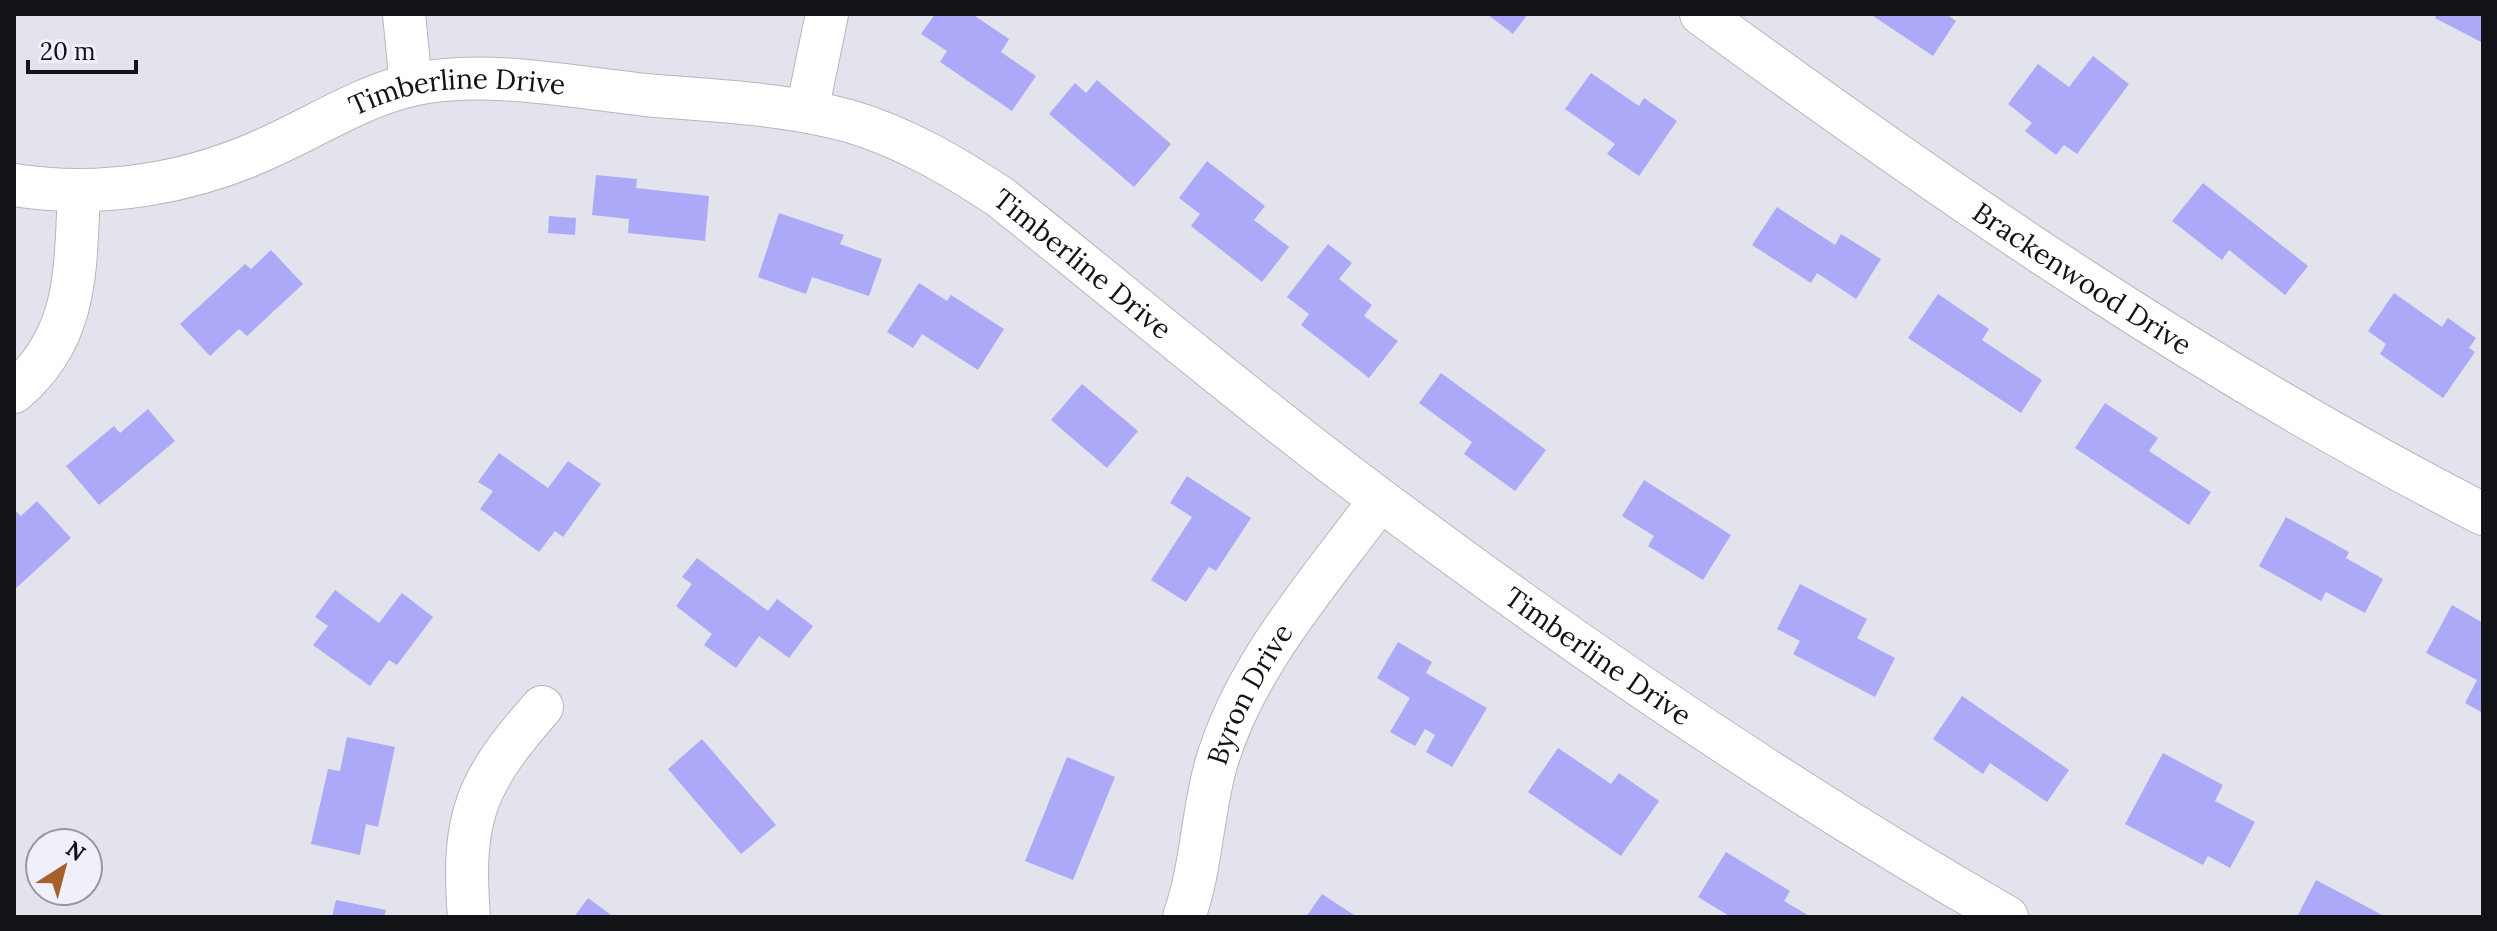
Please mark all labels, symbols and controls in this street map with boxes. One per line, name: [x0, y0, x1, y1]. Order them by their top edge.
scale bar: [28, 24, 136, 74]
text: 20 m: [40, 36, 96, 67]
street label: Timberline Drive: [343, 61, 567, 123]
street label: Timberline Drive: [986, 181, 1179, 347]
street label: Brackenwood Drive: [1966, 194, 2198, 363]
street label: Timberline Drive: [1497, 579, 1698, 733]
street label: Byron Drive: [1199, 616, 1301, 769]
north arrow: [24, 827, 104, 907]
text: N: [61, 834, 91, 867]

